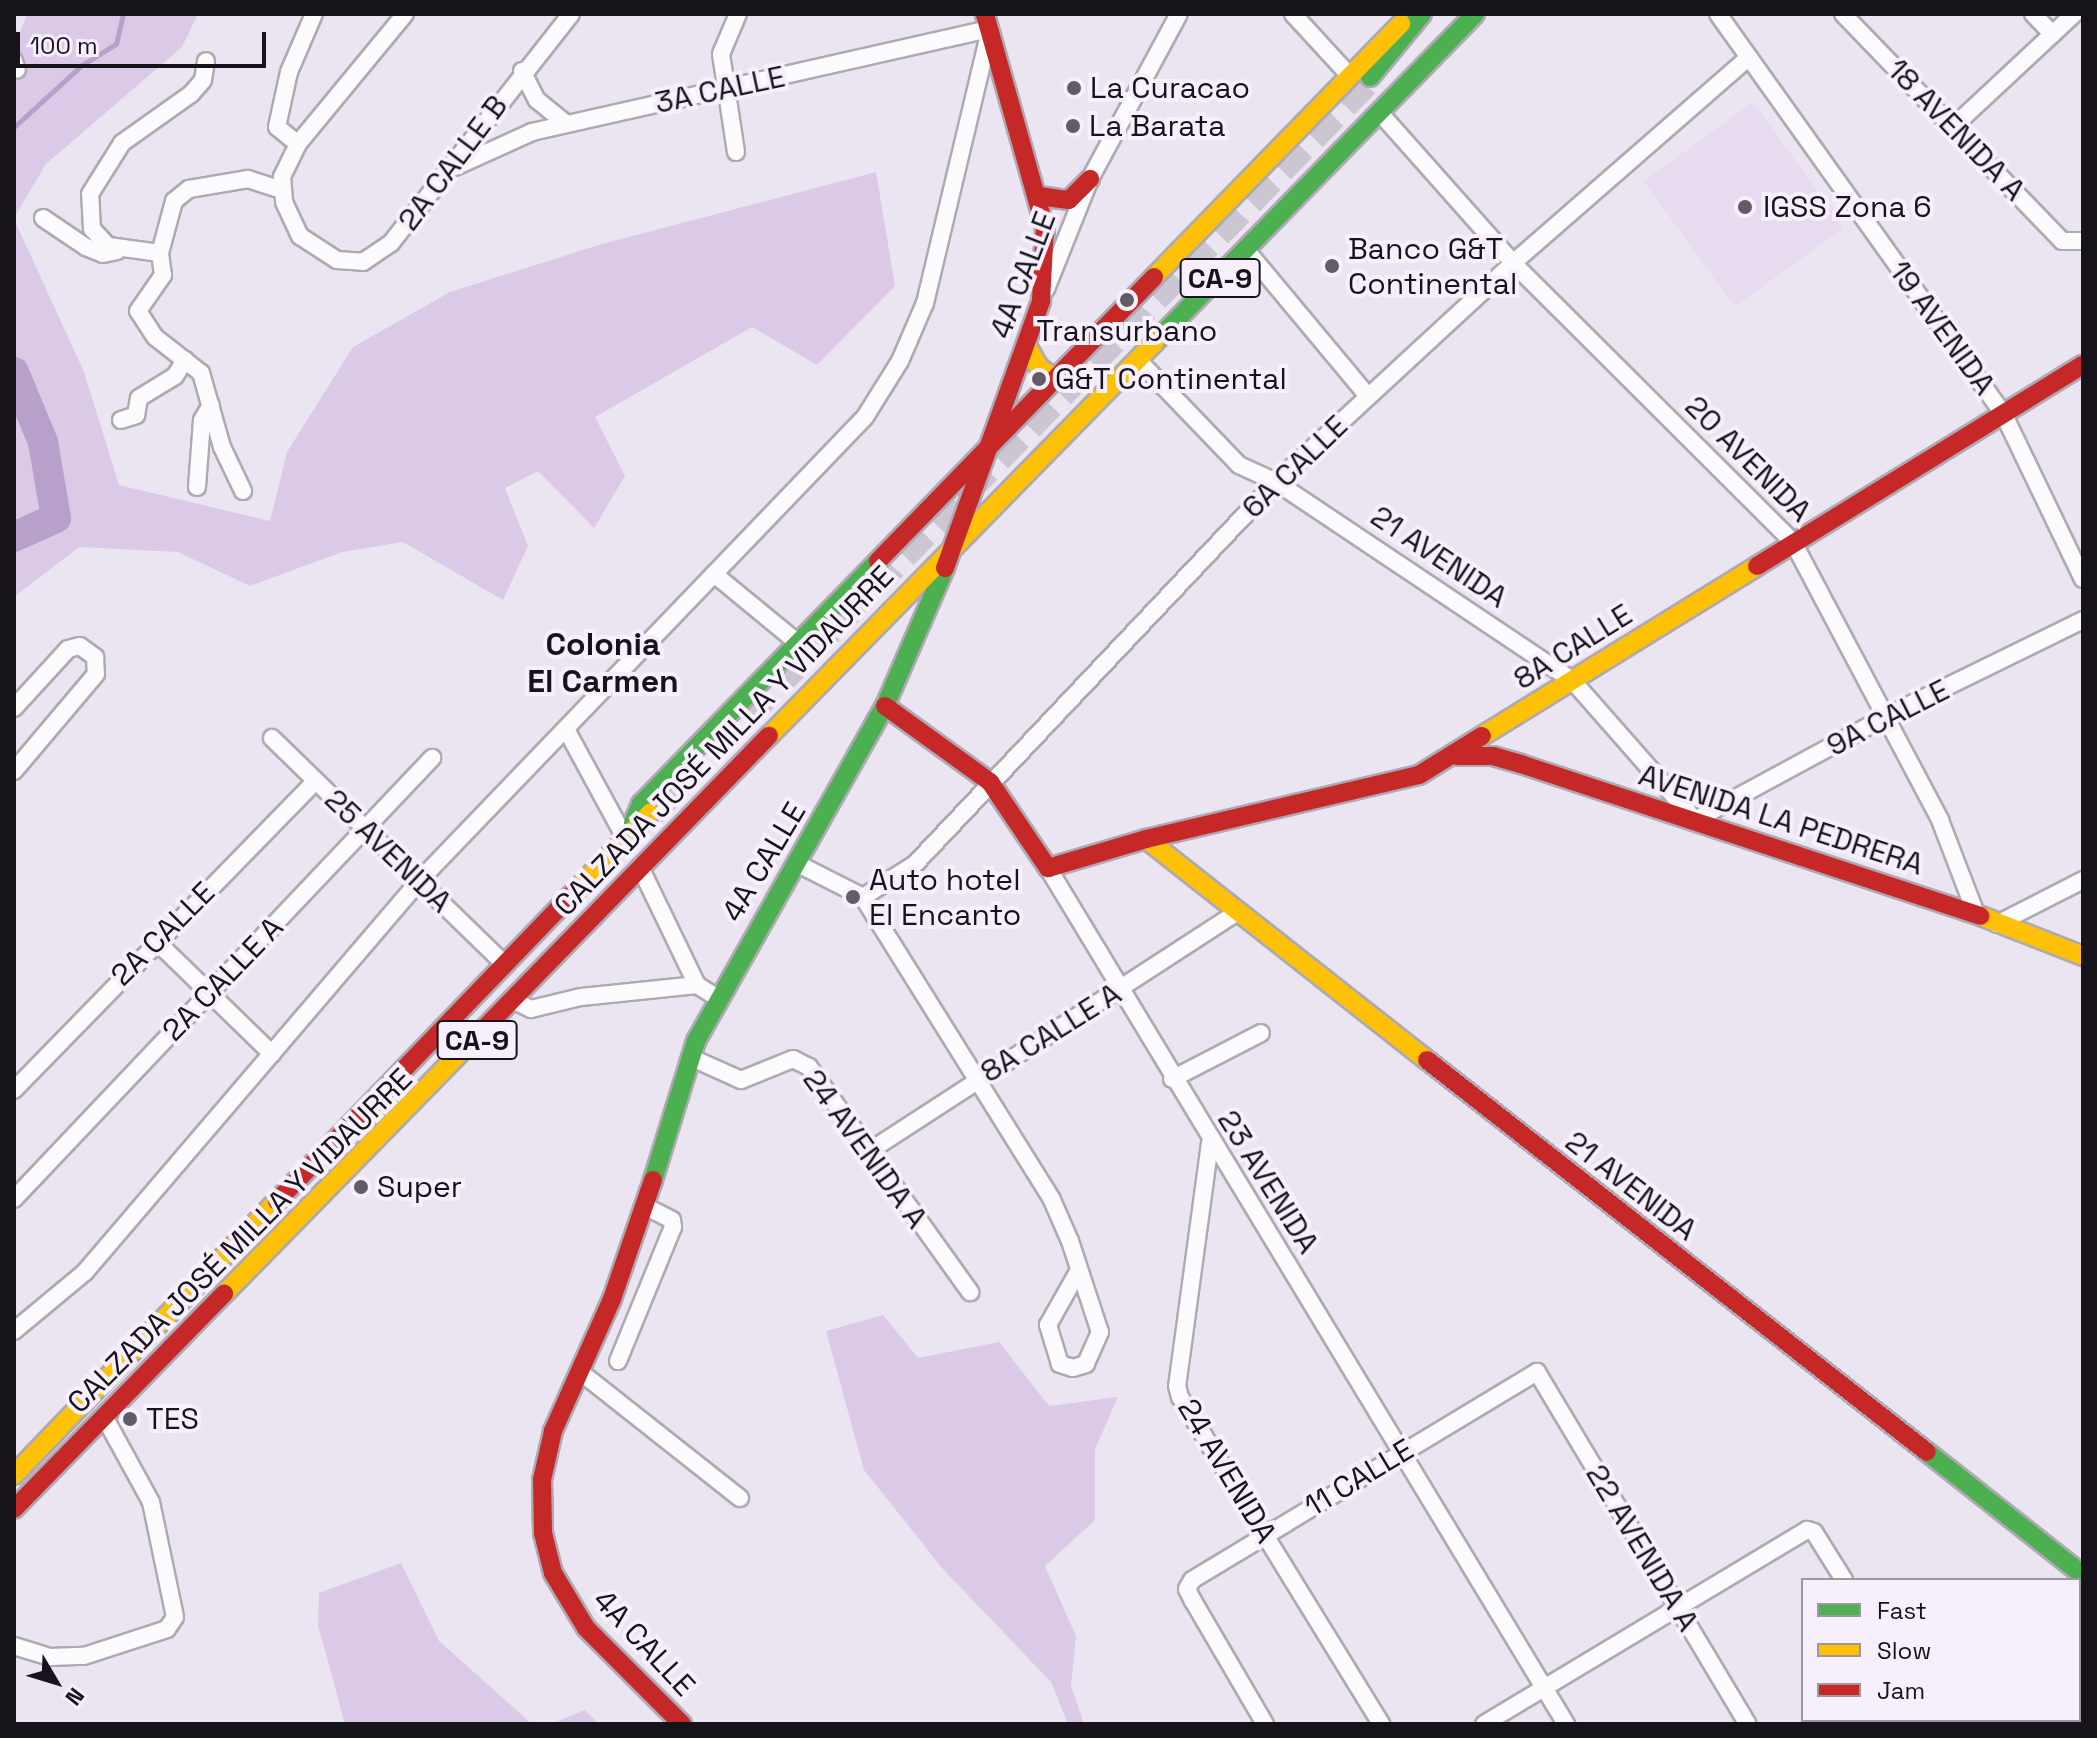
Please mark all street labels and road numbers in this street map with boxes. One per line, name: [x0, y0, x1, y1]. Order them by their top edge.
street label: 18 AVENIDA A: [1879, 51, 2033, 209]
street label: 3A CALLE: [652, 59, 788, 121]
street label: 2A CALLE B: [391, 88, 515, 238]
street label: 4A CALLE: [982, 206, 1064, 344]
road number: CA-9: [1178, 254, 1262, 302]
street label: 19 AVENIDA: [1881, 254, 2003, 402]
street label: 20 AVENIDA: [1677, 388, 1819, 530]
street label: 6A CALLE: [1235, 408, 1355, 526]
street label: 21 AVENIDA: [1364, 498, 1514, 616]
street label: CALZADA JOSÉ MILLA Y VIDAURRE: [546, 558, 902, 924]
street label: 8A CALLE: [1507, 597, 1639, 697]
street label: 9A CALLE: [1821, 672, 1955, 764]
street label: AVENIDA LA PEDRERA: [1634, 757, 1928, 883]
street label: 25 AVENIDA: [317, 782, 459, 920]
street label: 4A CALLE: [714, 796, 814, 928]
street label: 2A CALLE: [103, 874, 223, 994]
street label: 2A CALLE A: [155, 909, 291, 1049]
street label: 8A CALLE A: [974, 975, 1128, 1091]
road number: CA-9: [435, 1016, 519, 1064]
street label: CALZADA JOSÉ MILLA Y VIDAURRE: [59, 1060, 421, 1422]
street label: 24 AVENIDA A: [795, 1062, 935, 1236]
street label: 23 AVENIDA: [1210, 1104, 1326, 1260]
street label: 21 AVENIDA: [1558, 1124, 1704, 1248]
street label: 24 AVENIDA: [1170, 1392, 1284, 1550]
street label: 11 CALLE: [1298, 1432, 1420, 1524]
street label: 22 AVENIDA A: [1578, 1458, 1706, 1638]
street label: 4A CALLE: [585, 1582, 703, 1704]

